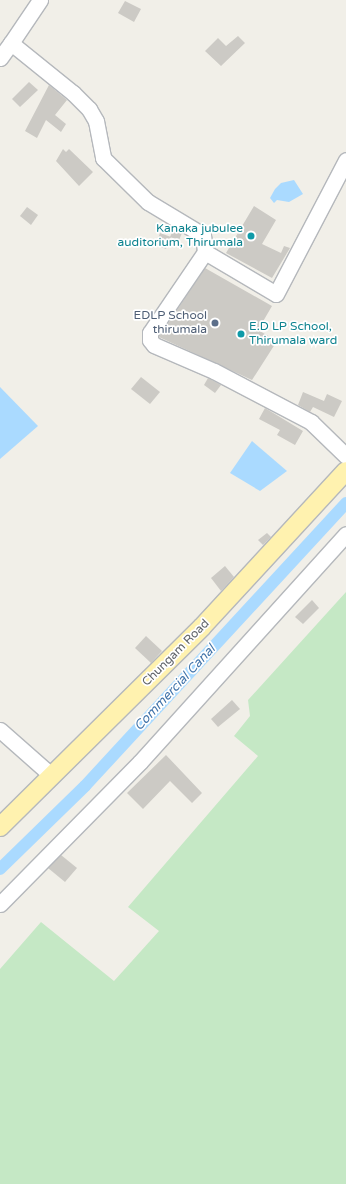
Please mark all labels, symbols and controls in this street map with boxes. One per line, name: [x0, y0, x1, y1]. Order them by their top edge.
place label: Kanaka jubulee auditorium, Thirumala: [118, 222, 243, 250]
marker: Kanaka jubulee auditorium, Thirumala: [246, 231, 256, 241]
place label: EDLP School thirumala: [134, 309, 207, 337]
marker: EDLP School thirumala: [210, 318, 220, 328]
place label: E.D LP School, Thirumala ward: [249, 320, 337, 348]
marker: E.D LP School, Thirumala ward: [236, 329, 246, 339]
street label: Chungam Road: [140, 617, 212, 689]
water label: Commercial Canal: [131, 642, 219, 734]

